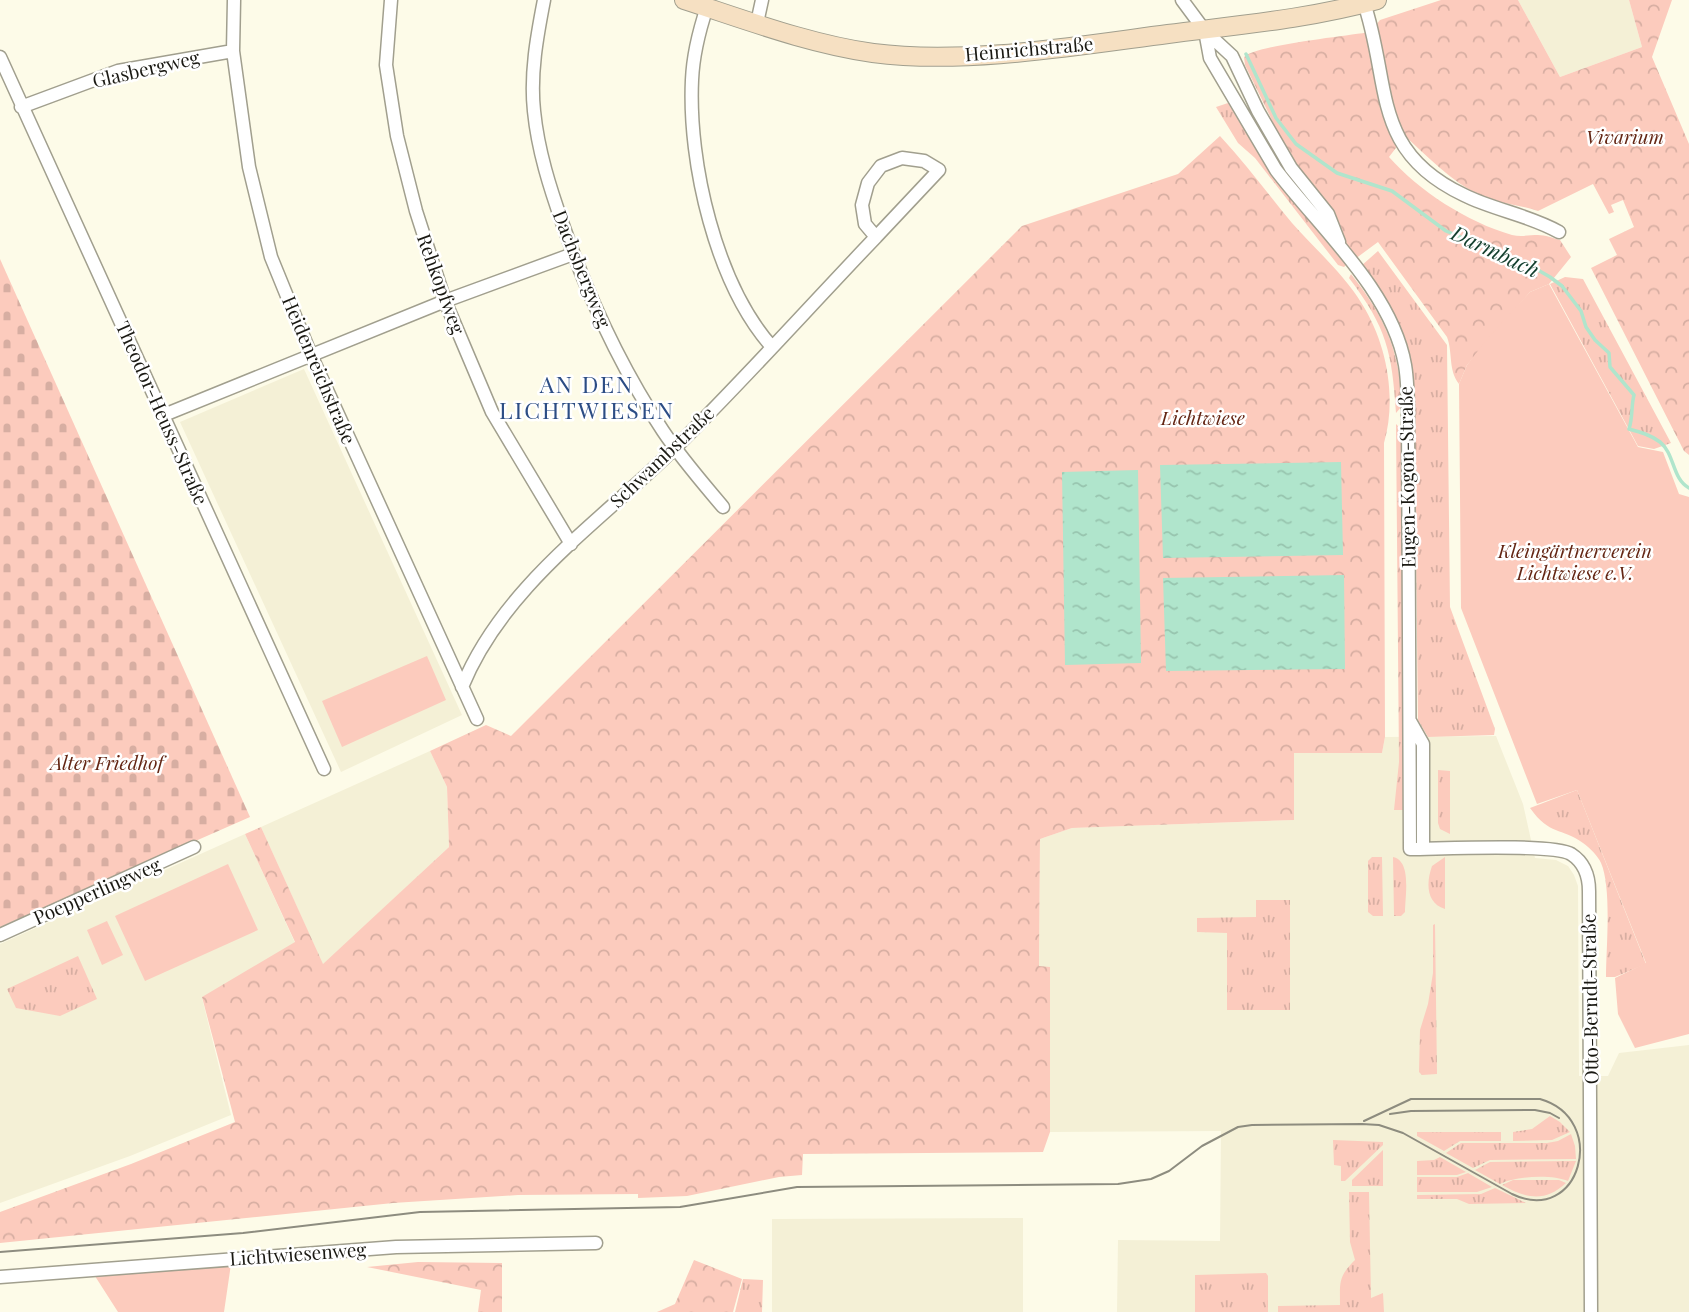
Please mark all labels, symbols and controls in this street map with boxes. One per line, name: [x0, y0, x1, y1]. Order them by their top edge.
street label: Heinrichstraße: [964, 29, 1094, 67]
street label: Glasbergweg: [90, 43, 202, 93]
park label: Vivarium: [1586, 123, 1664, 149]
street label: Dachsbergweg: [548, 206, 618, 331]
water label: Darmbach: [1446, 217, 1544, 283]
street label: Rehkopfweg: [412, 230, 472, 337]
street label: Heidenreichstraße: [277, 291, 363, 448]
street label: Theodor-Heuss-Straße: [111, 317, 215, 509]
district label: AN DEN LICHTWIESEN: [499, 368, 675, 425]
street label: Eugen-Kogon-Straße: [1391, 386, 1421, 568]
street label: Schwambstraße: [603, 400, 719, 513]
park label: Lichtwiese: [1160, 404, 1245, 430]
park label: Kleingärtnerverein Lichtwiese e.V.: [1497, 537, 1652, 585]
park label: Alter Friedhof: [48, 749, 168, 775]
street label: Poepperlingweg: [29, 850, 164, 930]
street label: Otto-Berndt-Straße: [1575, 913, 1603, 1085]
street label: Lichtwiesenweg: [229, 1235, 367, 1271]

